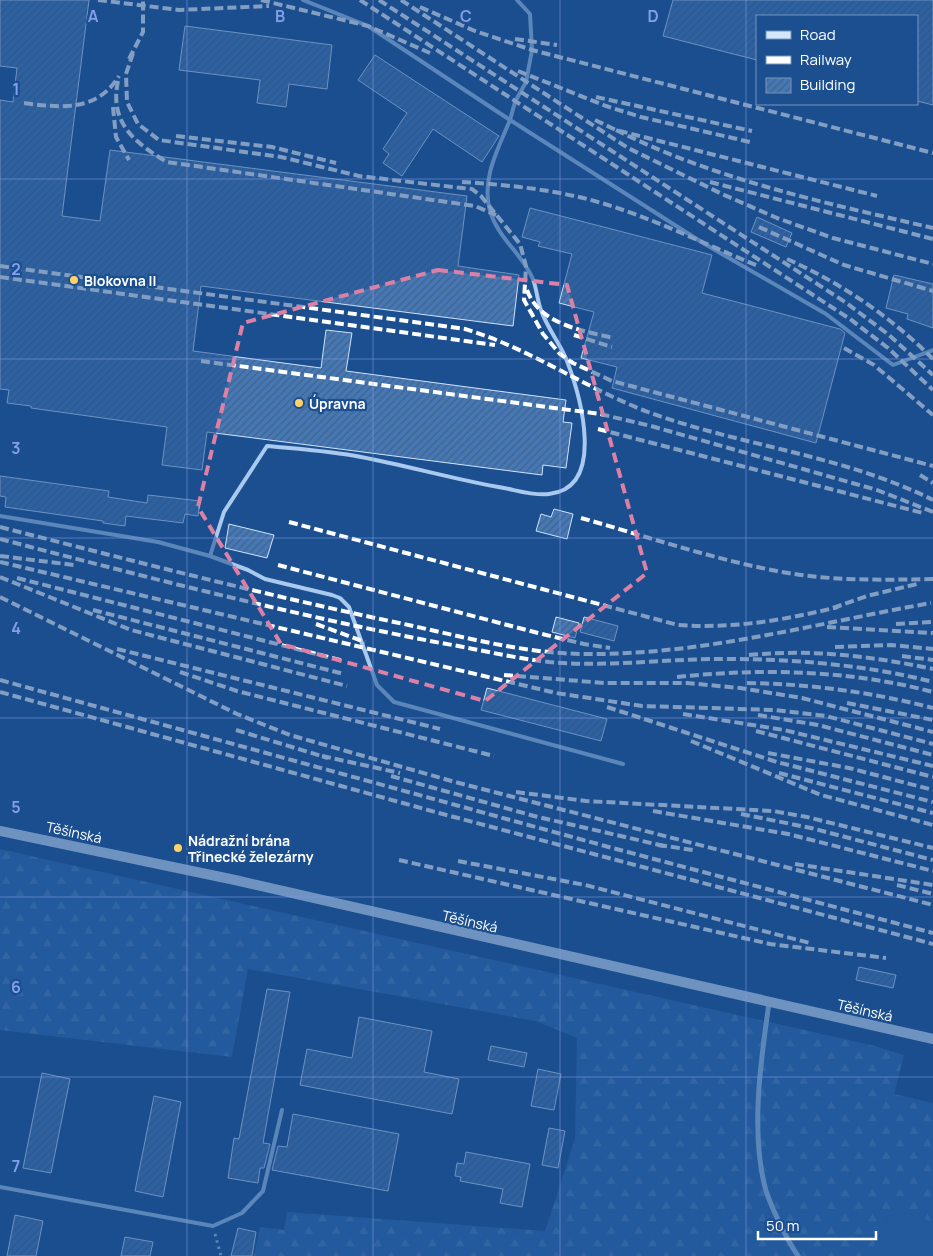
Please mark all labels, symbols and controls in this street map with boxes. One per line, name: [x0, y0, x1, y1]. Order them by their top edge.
text: A: [88, 5, 99, 27]
text: B: [275, 5, 285, 27]
text: C: [460, 5, 472, 27]
text: D: [647, 5, 659, 27]
legend: [756, 15, 918, 105]
text: Road: [800, 24, 836, 45]
text: Railway: [800, 49, 852, 70]
text: Building: [800, 74, 855, 95]
text: 1: [12, 78, 20, 100]
text: 2: [11, 258, 21, 280]
place label: Blokovna II: [84, 271, 156, 290]
marker: Blokovna II: [68, 274, 80, 286]
place label: Úpravna: [309, 394, 365, 413]
marker: Úpravna: [293, 397, 305, 409]
text: 3: [11, 437, 21, 459]
text: 4: [11, 617, 21, 639]
text: 5: [11, 796, 21, 818]
street label: Těšínská: [44, 817, 104, 847]
place label: Nádražní brána Třinecké železárny: [188, 831, 314, 866]
marker: Nádražní brána Třinecké železárny: [172, 842, 184, 854]
street label: Těšínská: [440, 905, 500, 937]
text: 6: [11, 976, 21, 998]
street label: Těšínská: [835, 994, 895, 1026]
text: 7: [12, 1155, 20, 1177]
scale bar: [758, 1208, 876, 1240]
text: 50 m: [766, 1215, 800, 1236]

